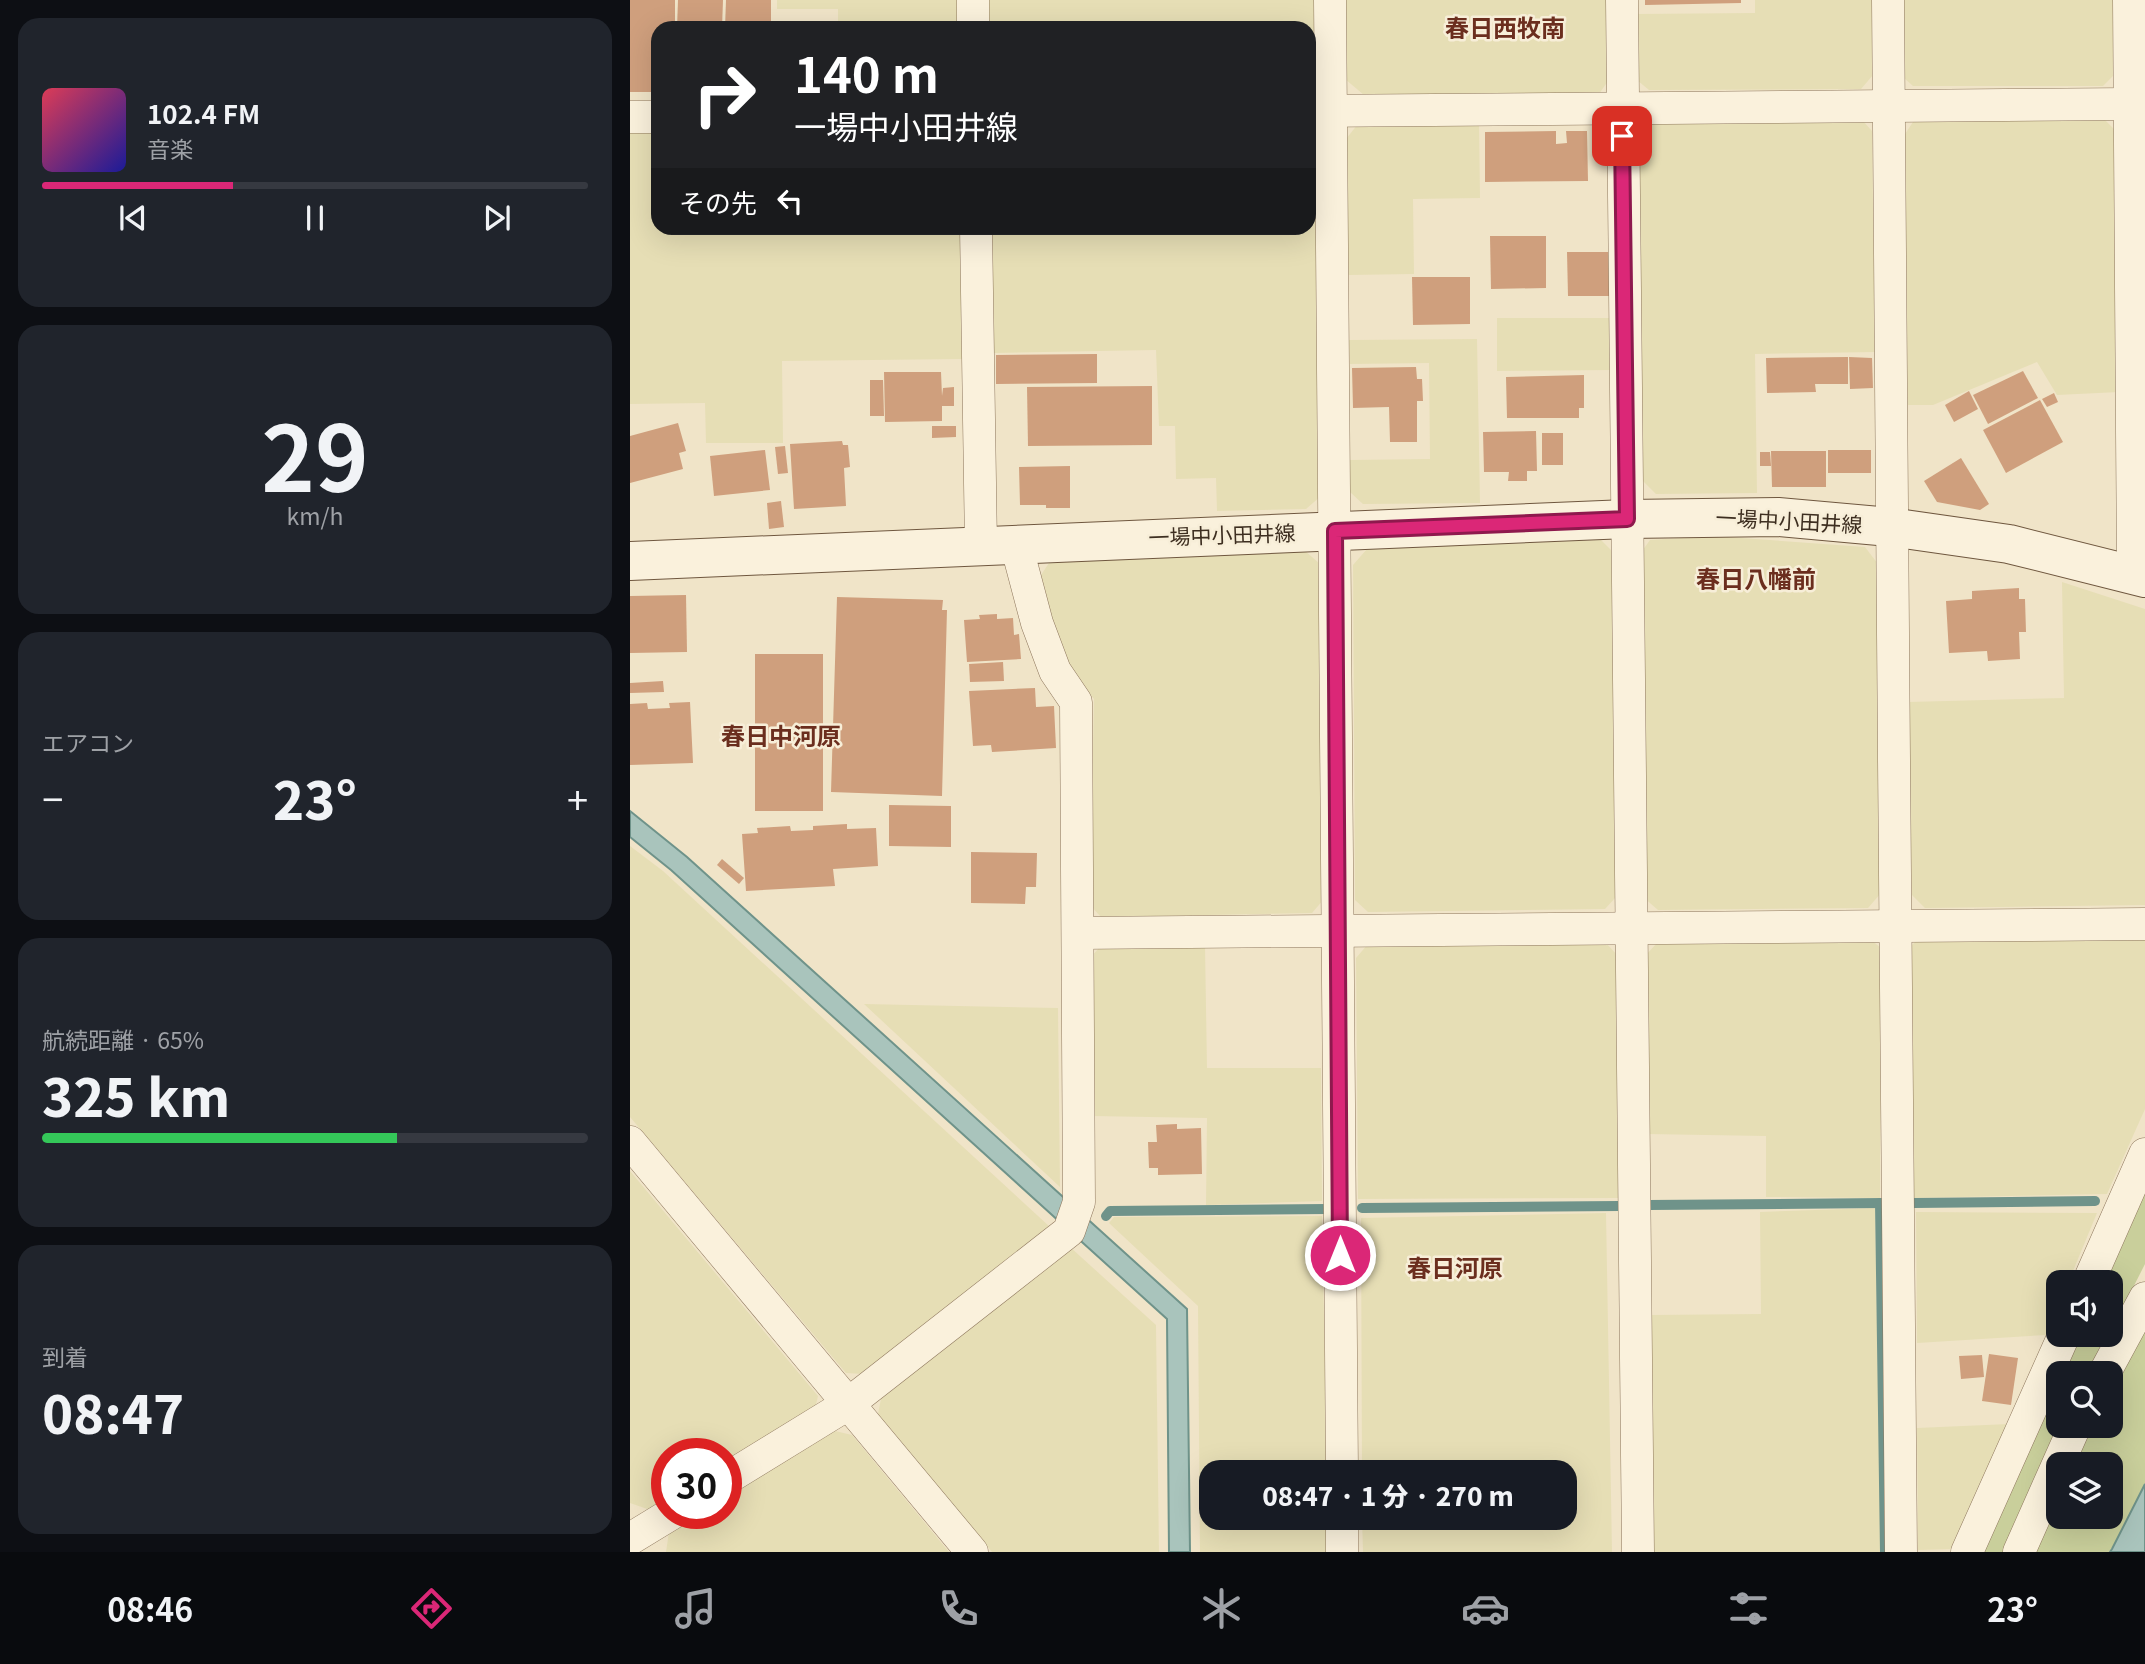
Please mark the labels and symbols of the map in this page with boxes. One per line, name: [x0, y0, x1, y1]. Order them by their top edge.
district label: 春日西牧南: [1445, 9, 1565, 44]
pin: [1592, 106, 1652, 166]
street label: 一場中小田井線: [1715, 501, 1863, 539]
street label: 一場中小田井線: [1148, 516, 1296, 552]
district label: 春日八幡前: [1696, 560, 1816, 595]
district label: 春日中河原: [721, 717, 841, 752]
position arrow: [1303, 1218, 1377, 1292]
district label: 春日河原: [1407, 1249, 1503, 1284]
speed limit sign: 30: [651, 1438, 742, 1529]

